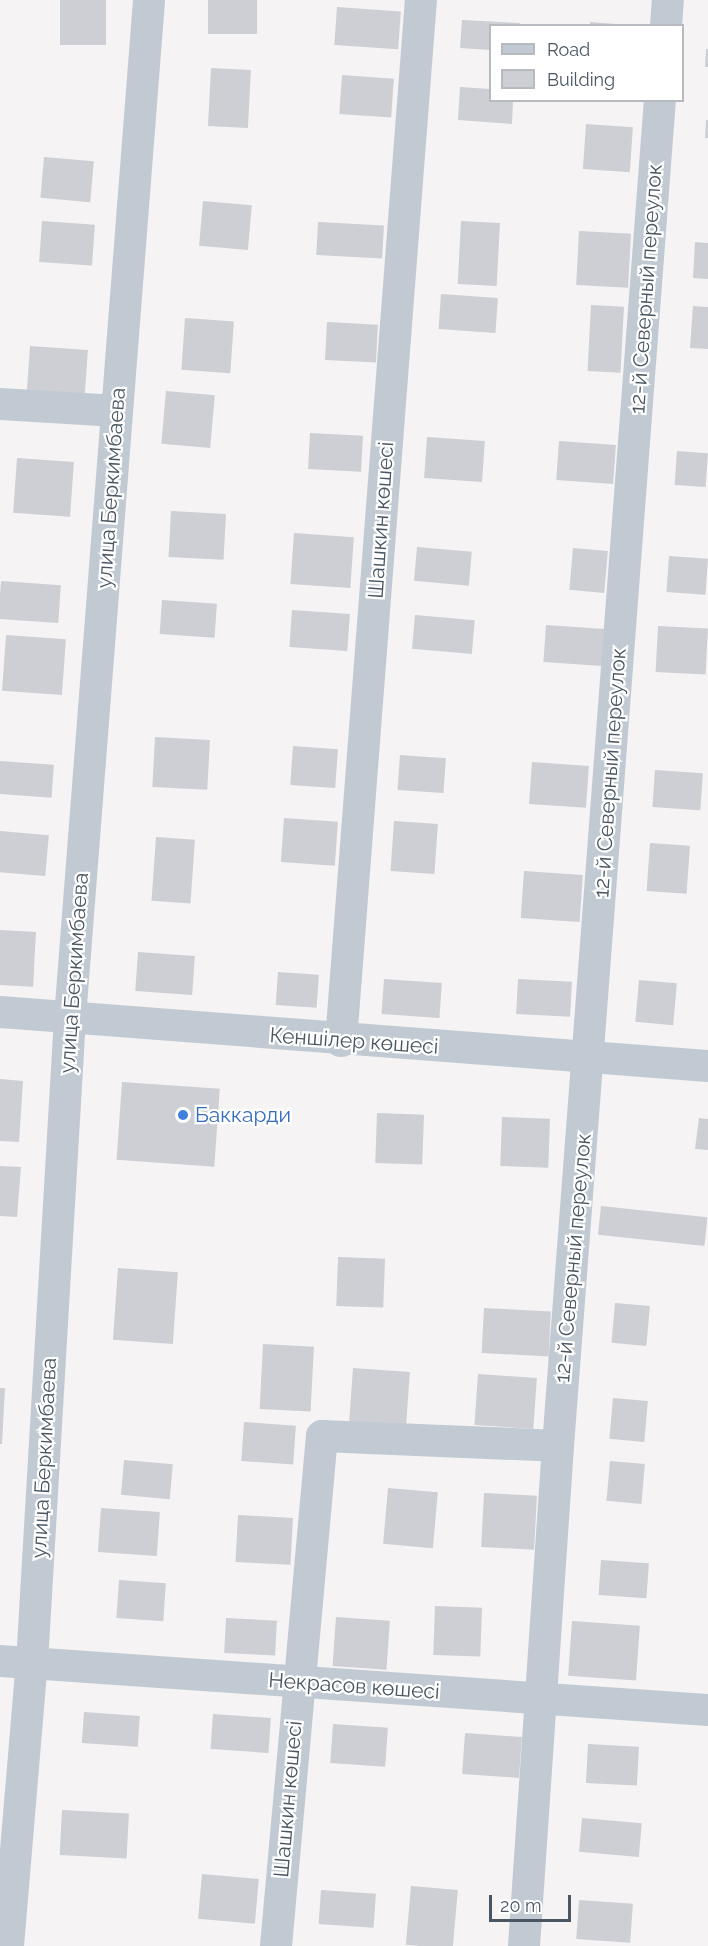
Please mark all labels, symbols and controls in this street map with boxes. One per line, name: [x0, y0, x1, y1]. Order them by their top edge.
legend: [489, 24, 684, 102]
text: Road: [547, 39, 590, 60]
text: Building: [547, 69, 615, 90]
street label: 12-й Северный переулок: [625, 163, 667, 415]
street label: улица Беркимбаева: [91, 387, 131, 589]
street label: Шашкин көшесі: [363, 441, 399, 599]
street label: 12-й Северный переулок: [589, 647, 631, 899]
street label: улица Беркимбаева: [54, 872, 94, 1074]
street label: Кеншілер көшесі: [269, 1023, 439, 1059]
place label: Баккарди: [195, 1102, 291, 1128]
marker: Баккарди: [176, 1108, 190, 1122]
street label: 12-й Северный переулок: [550, 1132, 596, 1384]
street label: улица Беркимбаева: [26, 1357, 62, 1559]
street label: Некрасов көшесі: [268, 1667, 440, 1705]
street label: Шашкин көшесі: [269, 1720, 307, 1878]
scale bar: [492, 1883, 574, 1921]
text: 20 m: [500, 1895, 542, 1916]

